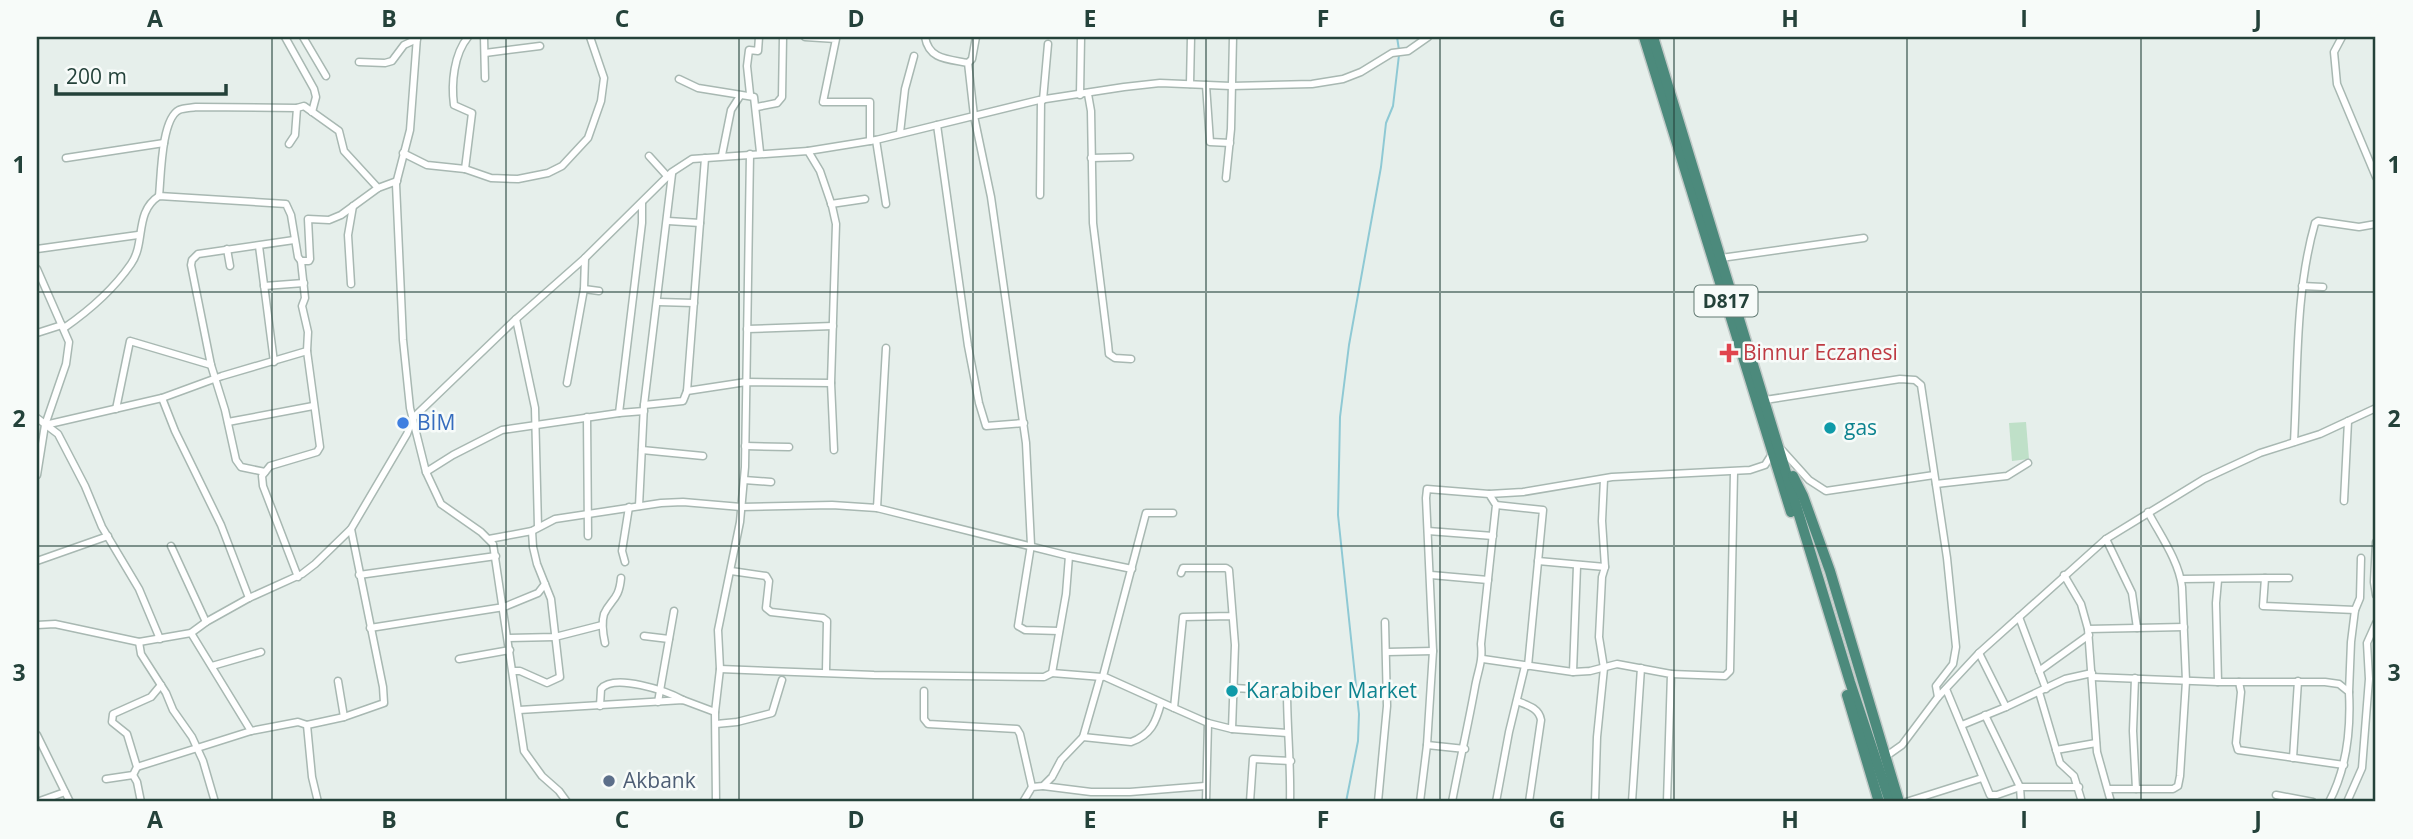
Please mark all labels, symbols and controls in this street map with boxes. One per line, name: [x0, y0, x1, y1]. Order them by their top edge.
text: A: [147, 2, 163, 34]
text: B: [381, 2, 397, 34]
text: C: [615, 2, 629, 34]
text: D: [847, 2, 865, 34]
text: E: [1084, 2, 1096, 34]
text: F: [1317, 2, 1329, 34]
text: G: [1549, 2, 1565, 34]
text: H: [1781, 2, 1799, 34]
text: I: [2020, 2, 2028, 34]
text: J: [2252, 2, 2262, 34]
scale bar: [56, 52, 226, 96]
text: 200 m: [66, 62, 127, 90]
text: 1: [12, 148, 26, 180]
text: 1: [2387, 148, 2401, 180]
road number: D817: [1694, 286, 1758, 316]
place label: Binnur Eczanesi: [1743, 338, 1898, 366]
marker: Binnur Eczanesi: [1721, 345, 1737, 361]
text: 2: [12, 402, 26, 434]
text: 2: [2387, 402, 2401, 434]
place label: BİM: [417, 408, 455, 436]
place label: gas: [1844, 413, 1877, 441]
marker: BİM: [395, 415, 411, 431]
marker: gas: [1822, 420, 1838, 436]
text: 3: [12, 656, 26, 688]
text: 3: [2387, 656, 2401, 688]
place label: Karabiber Market: [1246, 676, 1417, 704]
marker: Karabiber Market: [1224, 683, 1240, 699]
place label: Akbank: [623, 766, 696, 794]
marker: Akbank: [601, 773, 617, 789]
text: A: [147, 803, 163, 835]
text: B: [381, 803, 397, 835]
text: C: [615, 803, 629, 835]
text: D: [847, 803, 865, 835]
text: E: [1084, 803, 1096, 835]
text: F: [1317, 803, 1329, 835]
text: G: [1549, 803, 1565, 835]
text: H: [1781, 803, 1799, 835]
text: I: [2020, 803, 2028, 835]
text: J: [2252, 803, 2262, 835]

